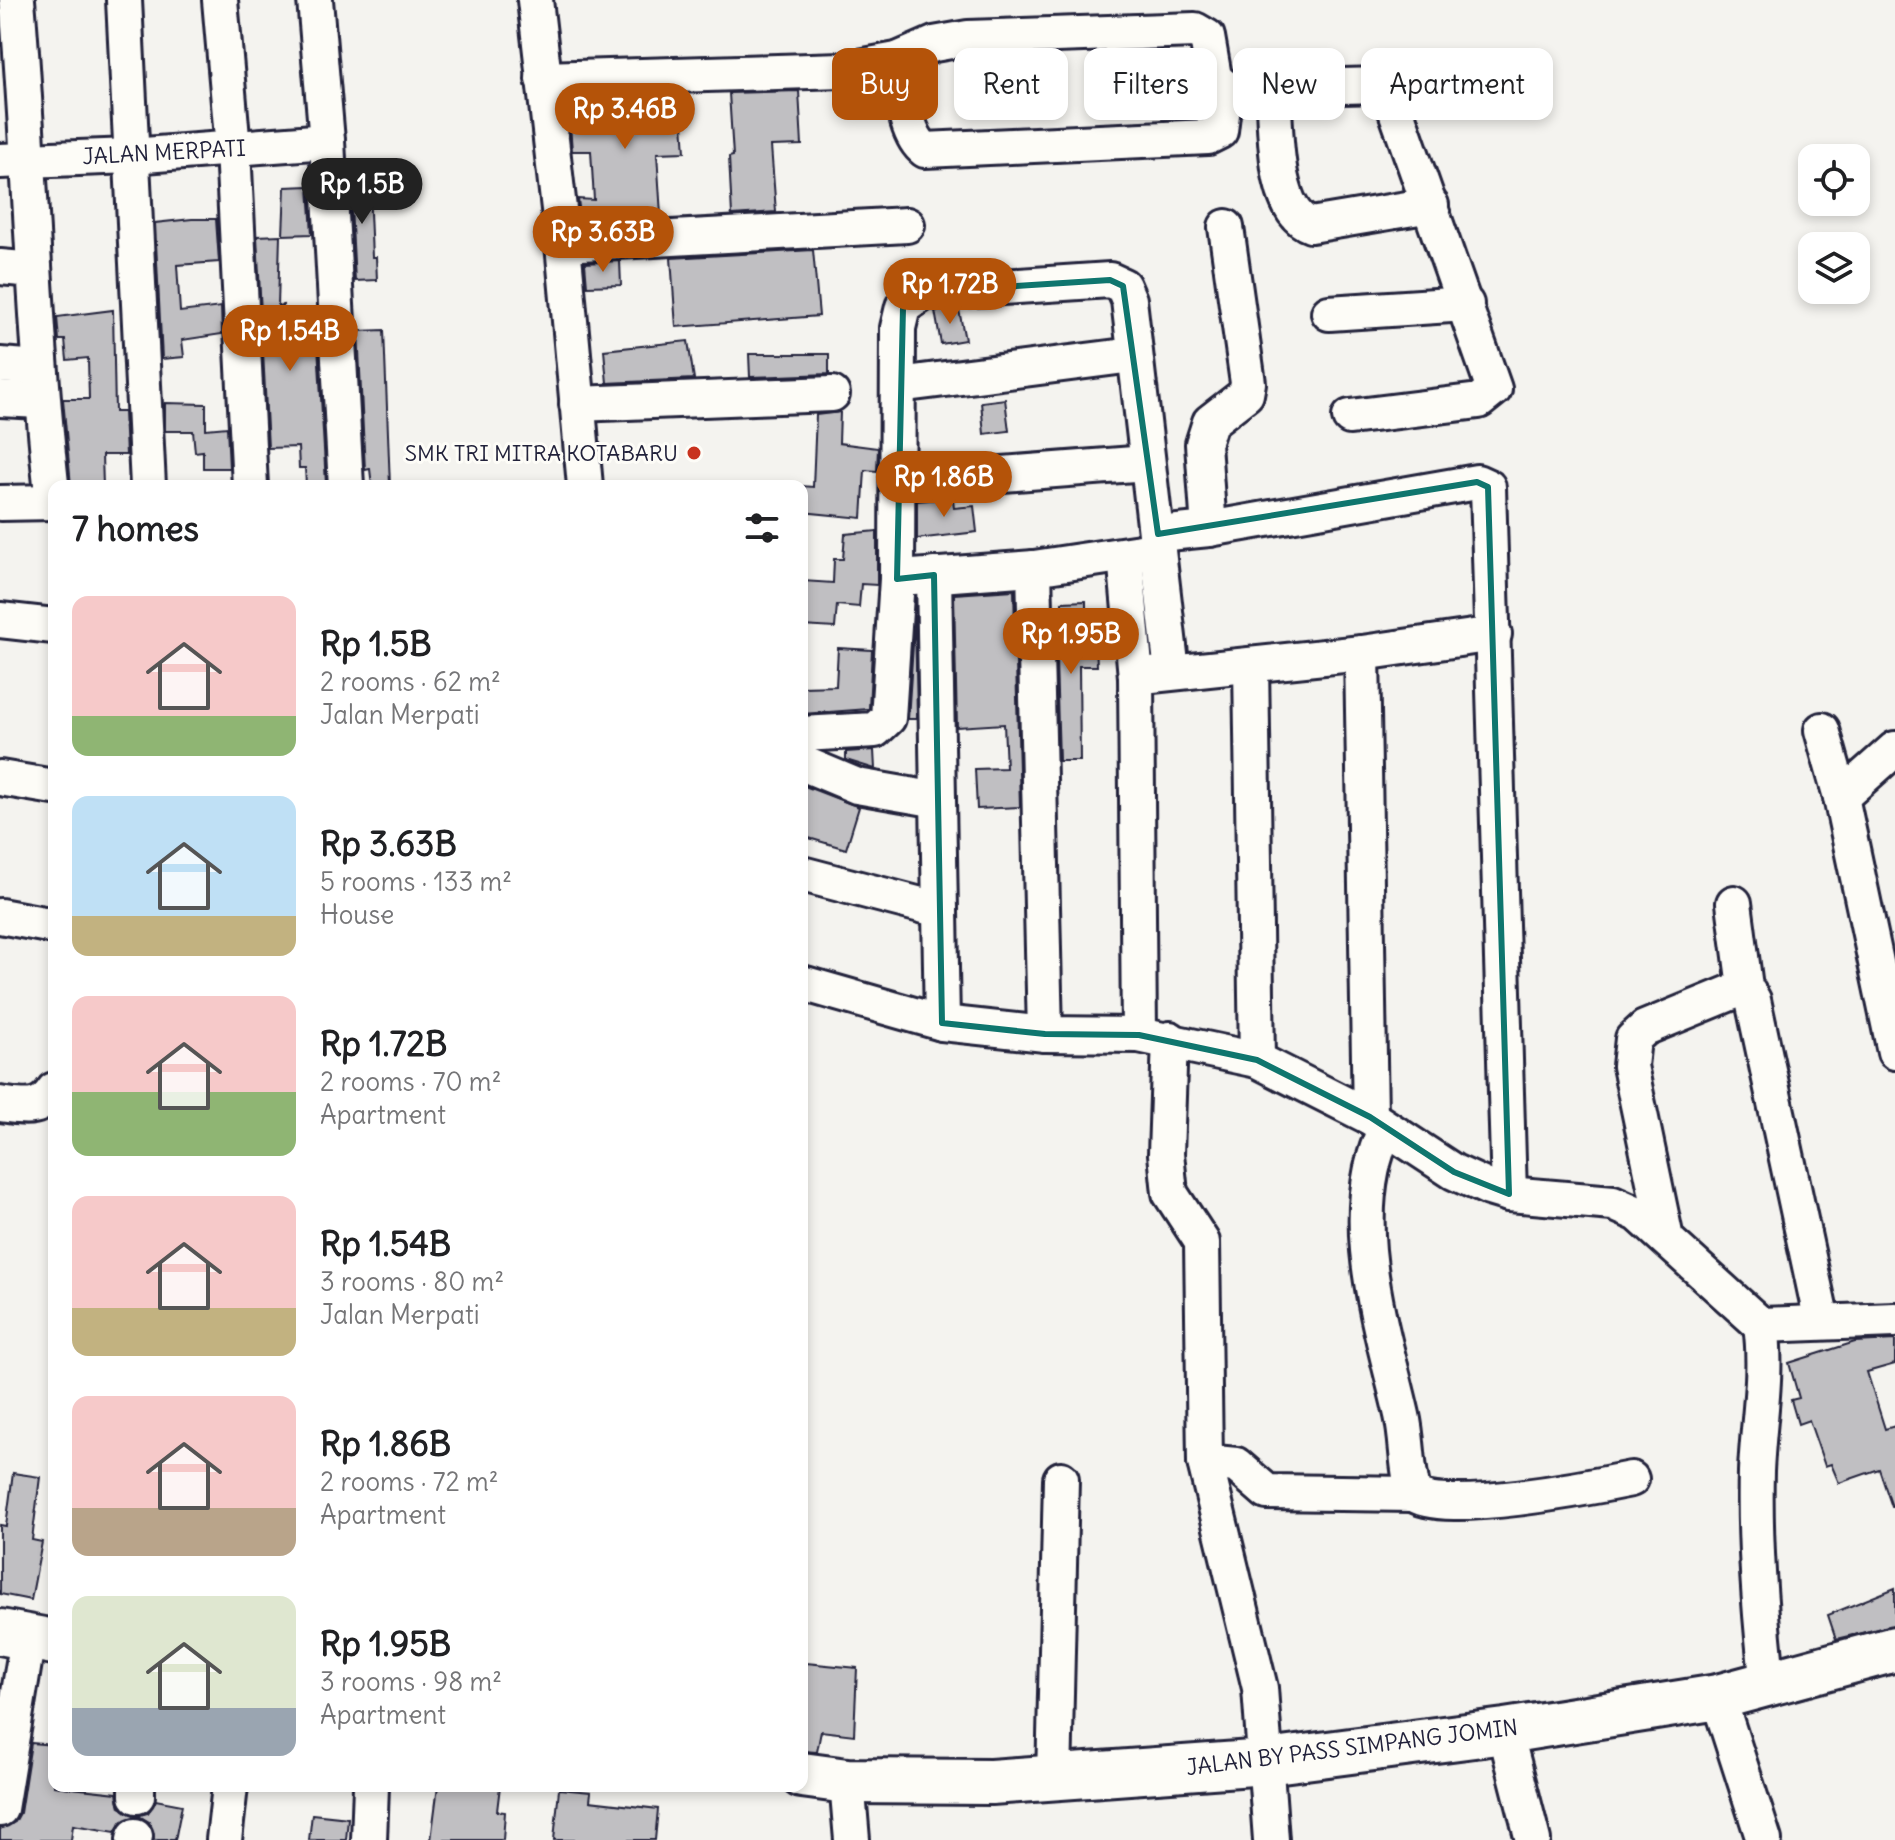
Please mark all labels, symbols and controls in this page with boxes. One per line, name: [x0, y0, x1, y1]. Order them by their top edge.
chip: Buy: [832, 48, 938, 120]
chip: Rent: [954, 48, 1068, 120]
chip: Filters: [1084, 48, 1217, 120]
chip: New: [1233, 48, 1345, 120]
chip: Apartment: [1361, 48, 1553, 120]
pin: Rp 3.46B: [542, 83, 708, 151]
text: Rp 3.46B: [573, 92, 677, 125]
street label: JALAN MERPATI: [82, 134, 246, 170]
map controls: [1798, 144, 1870, 304]
button: locate: [1798, 144, 1870, 216]
pin: Rp 1.5B: [288, 158, 436, 226]
text: Rp 1.5B: [319, 167, 405, 200]
pin: Rp 3.63B: [520, 206, 686, 274]
text: Rp 3.63B: [551, 215, 655, 248]
button: layers: [1798, 232, 1870, 304]
pin: Rp 1.72B: [867, 258, 1033, 326]
text: Rp 1.72B: [901, 267, 999, 300]
pin: Rp 1.54B: [207, 305, 373, 373]
text: Rp 1.54B: [240, 314, 340, 347]
place label: SMK TRI MITRA KOTABARU: [405, 439, 678, 467]
marker: SMK TRI MITRA KOTABARU: [685, 444, 703, 462]
pin: Rp 1.86B: [861, 451, 1027, 519]
text: Rp 1.86B: [894, 460, 994, 493]
icon: filters: [740, 506, 784, 550]
text: 7 homes: [72, 507, 199, 550]
pin: Rp 1.95B: [988, 608, 1154, 676]
text: Rp 1.95B: [1021, 617, 1121, 650]
text: Rp 1.5B: [320, 622, 431, 665]
icon: home: [136, 628, 232, 724]
text: 2 rooms · 62 m²: [320, 665, 501, 698]
text: Jalan Merpati: [320, 698, 480, 731]
text: Rp 3.63B: [320, 822, 457, 865]
icon: home: [136, 828, 232, 924]
text: 5 rooms · 133 m²: [320, 865, 512, 898]
text: House: [320, 898, 394, 931]
text: Rp 1.72B: [320, 1022, 447, 1065]
icon: home: [136, 1028, 232, 1124]
text: 2 rooms · 70 m²: [320, 1065, 501, 1098]
text: Apartment: [320, 1098, 446, 1131]
text: Rp 1.54B: [320, 1222, 451, 1265]
icon: home: [136, 1228, 232, 1324]
text: 3 rooms · 80 m²: [320, 1265, 504, 1298]
text: Jalan Merpati: [320, 1298, 480, 1331]
text: Rp 1.86B: [320, 1422, 451, 1465]
icon: home: [136, 1428, 232, 1524]
text: 2 rooms · 72 m²: [320, 1465, 499, 1498]
text: Apartment: [320, 1498, 446, 1531]
text: Rp 1.95B: [320, 1622, 451, 1665]
icon: home: [136, 1628, 232, 1724]
text: 3 rooms · 98 m²: [320, 1665, 502, 1698]
text: Apartment: [320, 1698, 446, 1731]
street label: JALAN BY PASS SIMPANG JOMIN: [1185, 1713, 1519, 1781]

